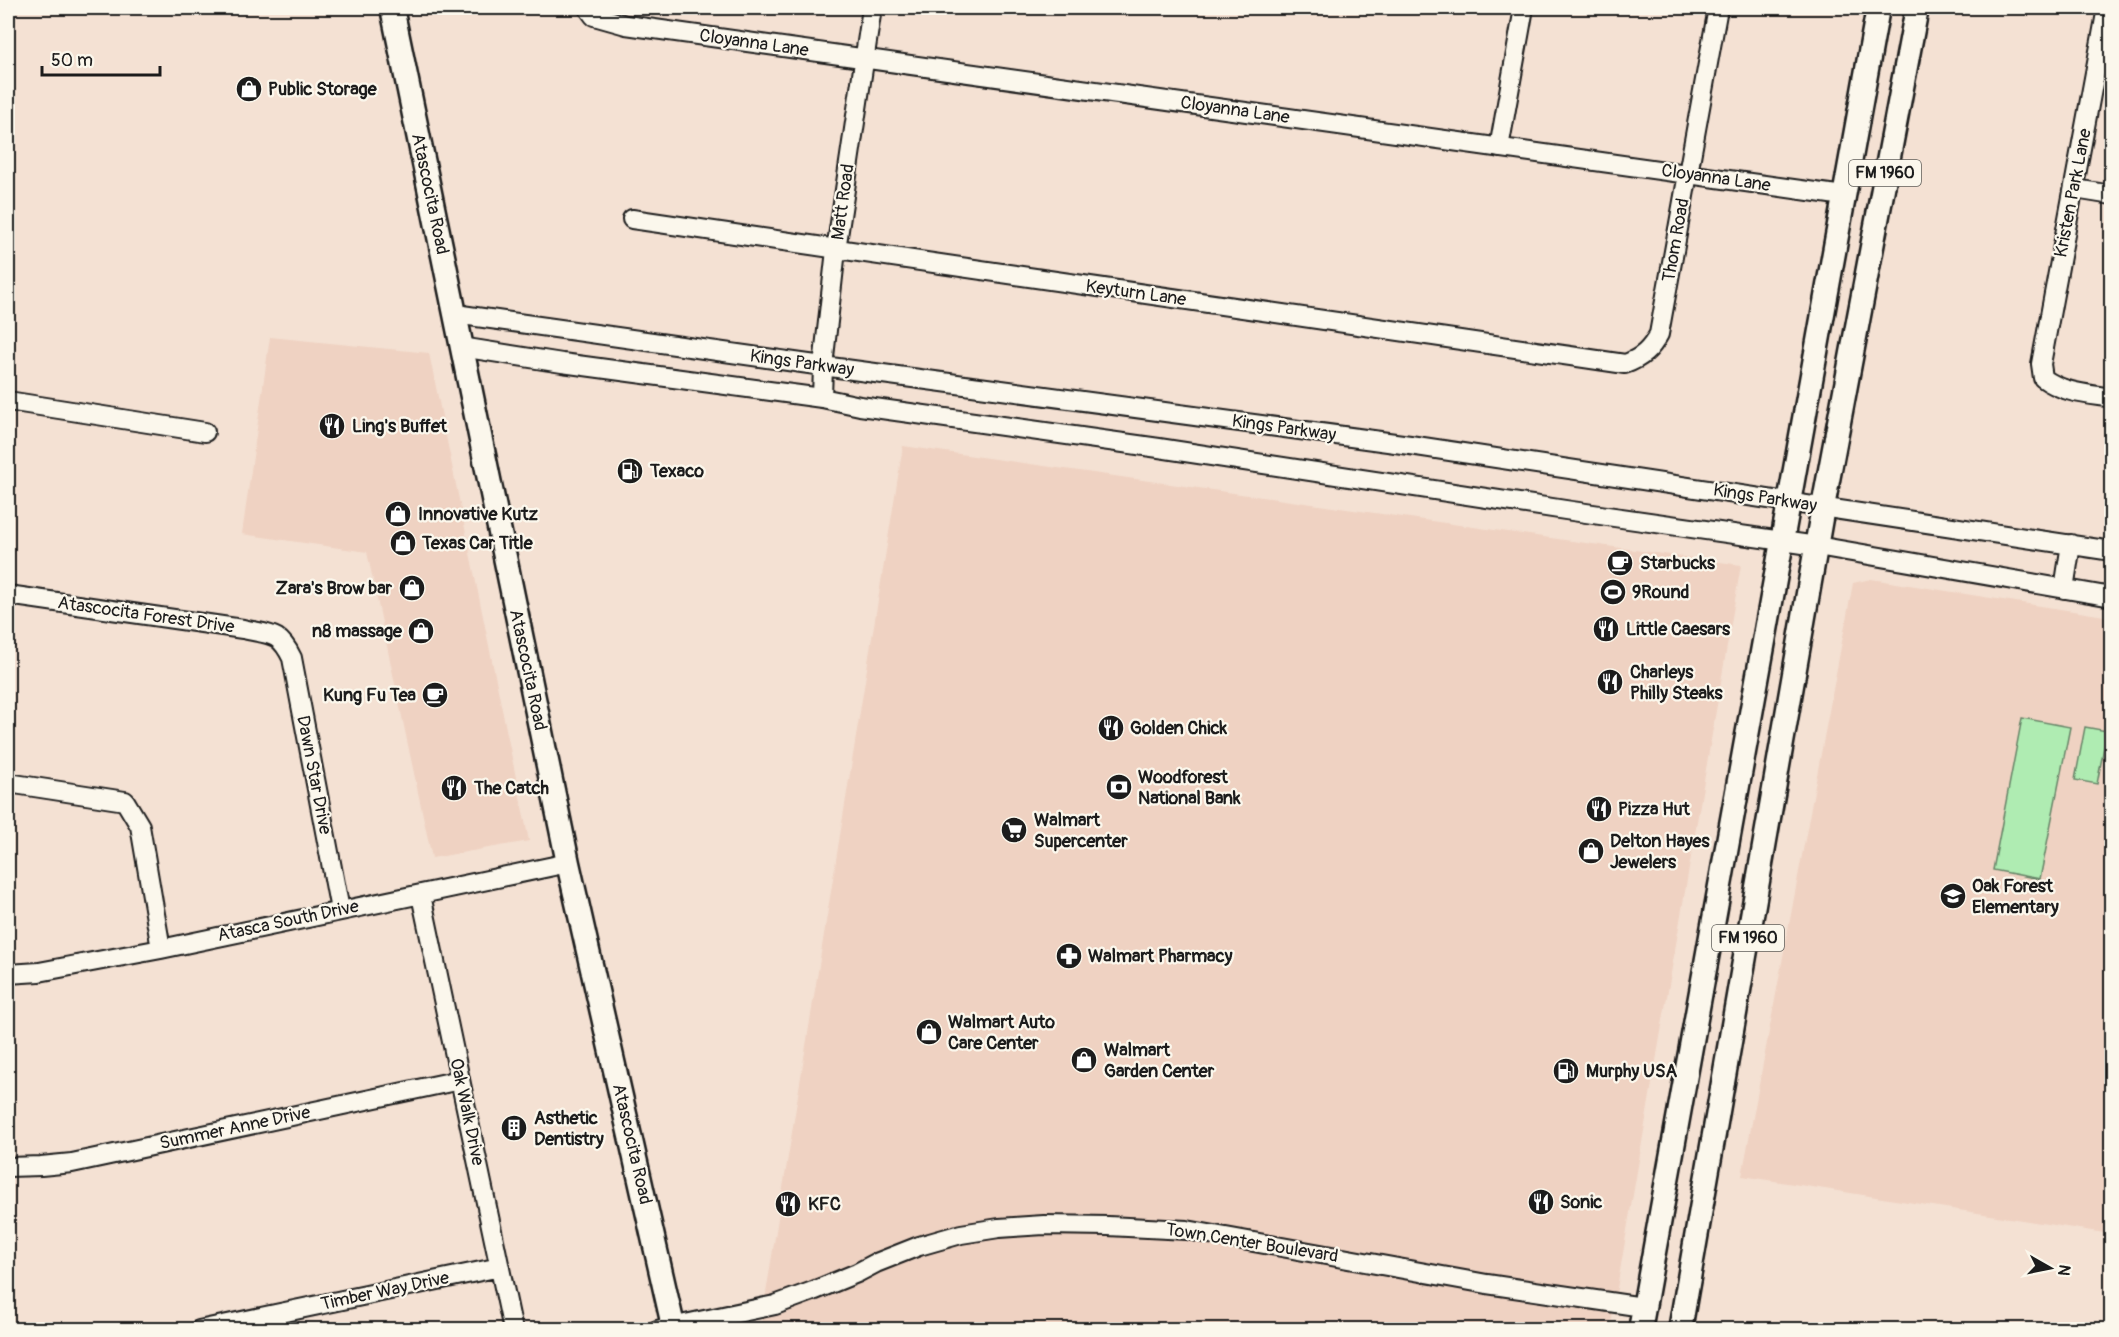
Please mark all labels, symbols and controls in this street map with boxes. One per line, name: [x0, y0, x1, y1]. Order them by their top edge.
street label: Cloyanna Lane: [698, 24, 810, 62]
scale bar: [42, 39, 160, 77]
text: 50 m: [51, 49, 93, 72]
shop icon: Public Storage: [234, 74, 264, 104]
place label: Public Storage: [268, 78, 378, 101]
street label: Cloyanna Lane: [1179, 91, 1291, 129]
street label: Kristen Park Lane: [2049, 126, 2097, 259]
street label: Atascocita Road: [406, 131, 454, 257]
street label: Cloyanna Lane: [1660, 159, 1772, 197]
road number: FM 1960: [1849, 160, 1921, 186]
street label: Matt Road: [826, 163, 860, 241]
street label: Thom Road: [1657, 196, 1695, 284]
street label: Keyturn Lane: [1084, 275, 1188, 311]
street label: Kings Parkway: [749, 344, 856, 382]
street label: Kings Parkway: [1231, 409, 1338, 447]
restaurant icon: Ling's Buffet: [317, 411, 347, 441]
place label: Ling's Buffet: [352, 415, 448, 438]
fuel station icon: Texaco: [615, 456, 645, 486]
place label: Texaco: [649, 460, 704, 483]
street label: Kings Parkway: [1711, 478, 1819, 518]
shop icon: Innovative Kutz: [383, 499, 413, 529]
place label: Innovative Kutz: [418, 503, 538, 526]
shop icon: Texas Car Title: [388, 528, 418, 558]
place label: Texas Car Title: [421, 532, 534, 555]
cafe icon: Starbucks: [1605, 548, 1635, 578]
place label: Starbucks: [1640, 552, 1716, 575]
shop icon: Zara's Brow bar: [397, 573, 427, 603]
place label: Zara's Brow bar: [276, 577, 393, 600]
sports icon: 9Round: [1598, 577, 1628, 607]
place label: 9Round: [1632, 581, 1690, 604]
street label: Atascocita Forest Drive: [56, 591, 236, 639]
street label: Atascocita Road: [504, 607, 552, 733]
restaurant icon: Little Caesars: [1591, 614, 1621, 644]
shop icon: n8 massage: [406, 616, 436, 646]
place label: Little Caesars: [1626, 618, 1731, 641]
place label: n8 massage: [312, 620, 403, 643]
place label: Charleys Philly Steaks: [1630, 661, 1723, 705]
restaurant icon: Charleys Philly Steaks: [1595, 667, 1625, 697]
cafe icon: Kung Fu Tea: [420, 680, 450, 710]
place label: Kung Fu Tea: [323, 684, 417, 707]
restaurant icon: Golden Chick: [1096, 713, 1126, 743]
street label: Dawn Star Drive: [291, 714, 337, 837]
place label: Golden Chick: [1130, 717, 1228, 740]
place label: Woodforest National Bank: [1138, 766, 1241, 810]
bank icon: Woodforest National Bank: [1104, 772, 1134, 802]
restaurant icon: The Catch: [439, 773, 469, 803]
place label: The Catch: [473, 777, 550, 800]
restaurant icon: Pizza Hut: [1584, 794, 1614, 824]
place label: Pizza Hut: [1618, 798, 1691, 821]
place label: Walmart Supercenter: [1034, 809, 1128, 853]
supermarket icon: Walmart Supercenter: [999, 815, 1029, 845]
place label: Delton Hayes Jewelers: [1610, 830, 1710, 874]
shop icon: Delton Hayes Jewelers: [1576, 836, 1606, 866]
place label: Oak Forest Elementary: [1972, 875, 2059, 919]
school or university icon: Oak Forest Elementary: [1938, 881, 1968, 911]
street label: Atasca South Drive: [215, 895, 361, 947]
road number: FM 1960: [1712, 925, 1784, 951]
pharmacy icon: Walmart Pharmacy: [1054, 941, 1084, 971]
place label: Walmart Pharmacy: [1088, 945, 1233, 968]
place label: Walmart Auto Care Center: [948, 1011, 1055, 1055]
shop icon: Walmart Auto Care Center: [914, 1017, 944, 1047]
place label: Walmart Garden Center: [1104, 1039, 1215, 1083]
shop icon: Walmart Garden Center: [1069, 1045, 1099, 1075]
street label: Oak Walk Drive: [444, 1056, 490, 1168]
fuel station icon: Murphy USA: [1551, 1056, 1581, 1086]
place label: Murphy USA: [1586, 1060, 1677, 1083]
street label: Atascocita Road: [607, 1081, 657, 1207]
street label: Summer Anne Drive: [158, 1101, 313, 1155]
place label: Asthetic Dentistry: [534, 1107, 604, 1151]
building icon: Asthetic Dentistry: [499, 1113, 529, 1143]
restaurant icon: Sonic: [1526, 1187, 1556, 1217]
restaurant icon: KFC: [773, 1189, 803, 1219]
place label: Sonic: [1560, 1191, 1603, 1214]
place label: KFC: [808, 1193, 841, 1216]
street label: Town Center Boulevard: [1164, 1218, 1340, 1268]
north arrow: [2020, 1238, 2080, 1298]
text: N: [2053, 1263, 2075, 1277]
street label: Timber Way Drive: [319, 1266, 451, 1316]

